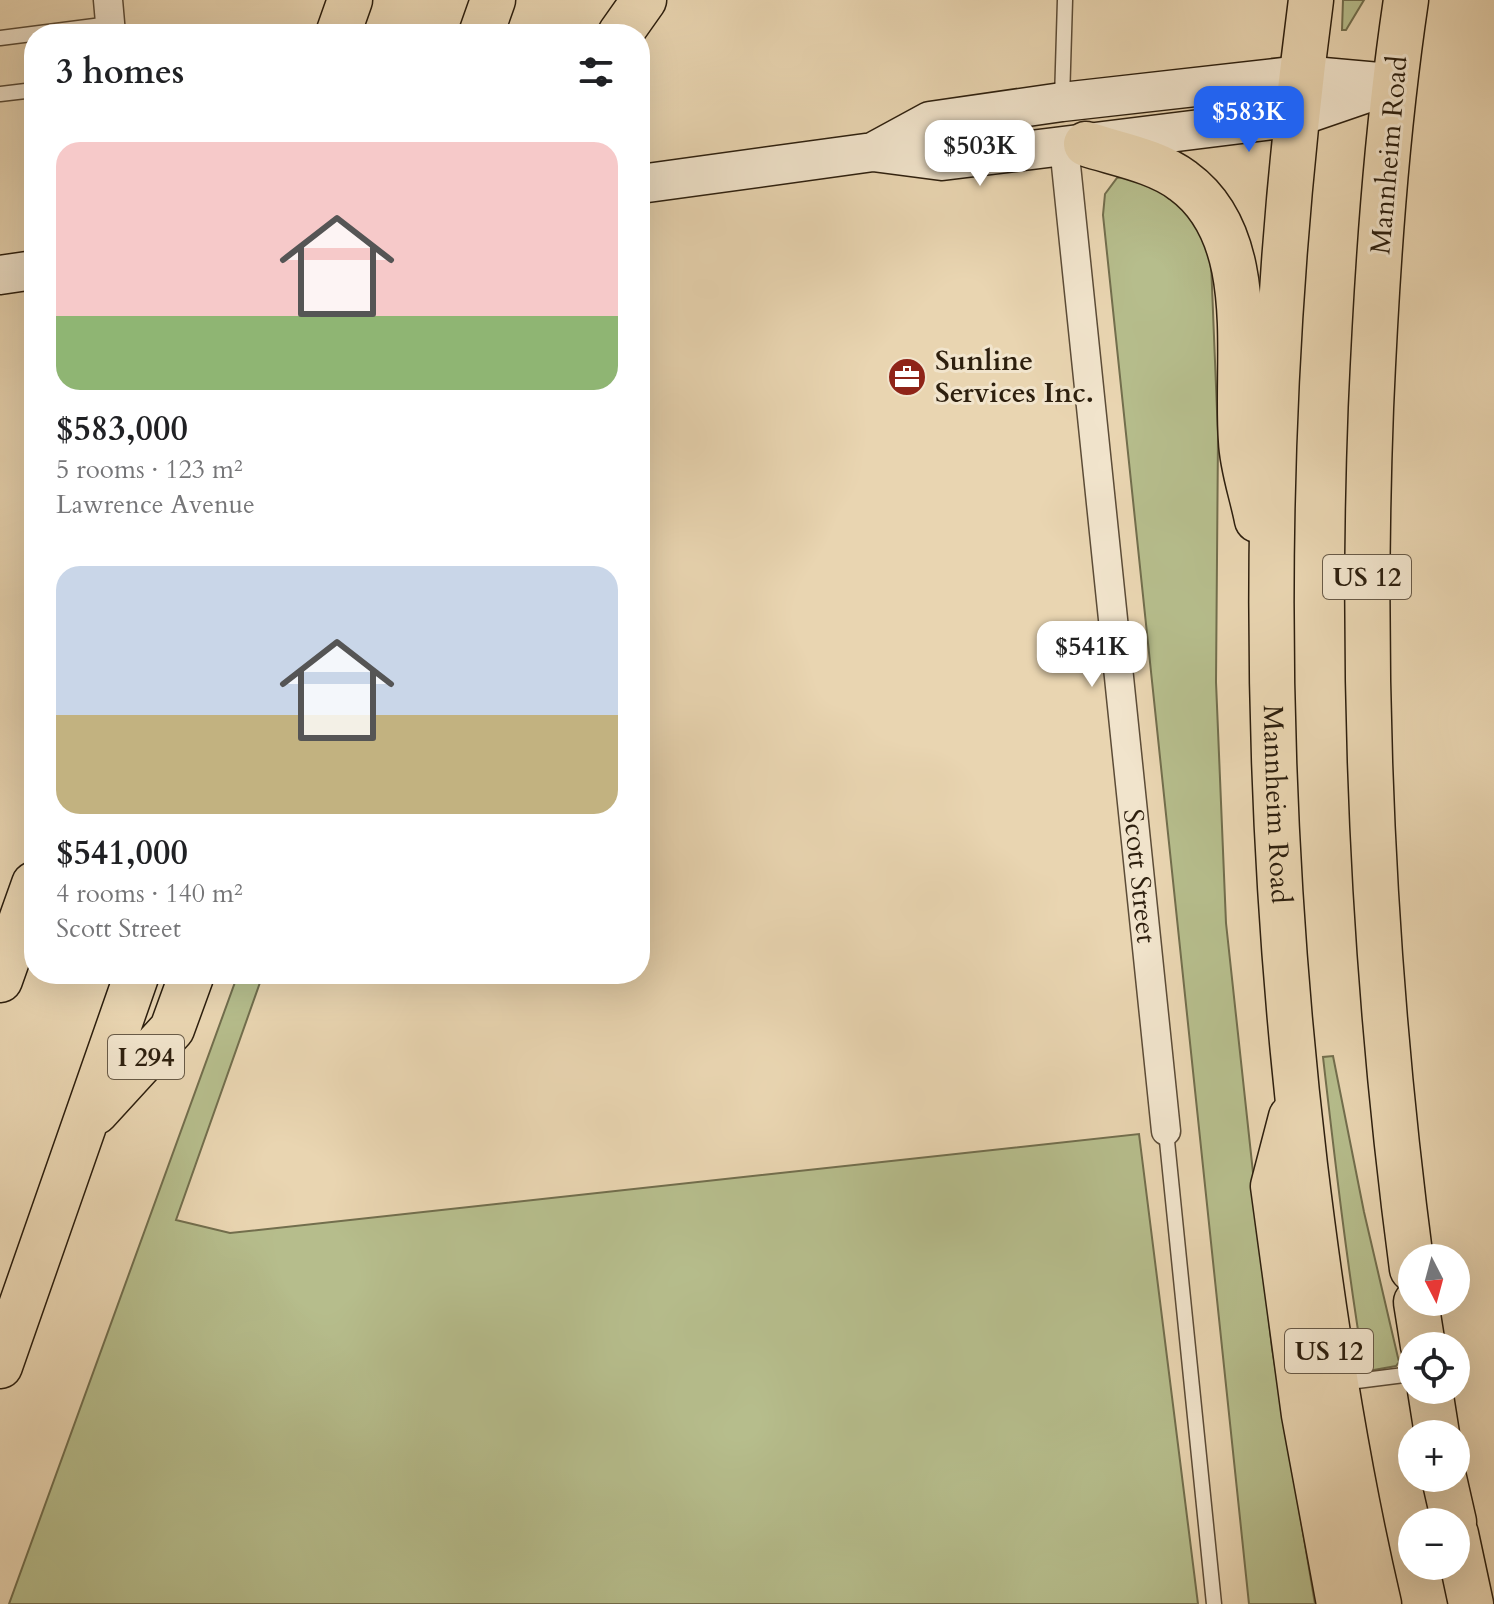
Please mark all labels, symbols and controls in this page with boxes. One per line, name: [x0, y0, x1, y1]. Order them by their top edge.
text: 3 homes: [56, 49, 184, 95]
icon: filters: [574, 50, 618, 94]
street label: Mannheim Road: [1361, 54, 1417, 256]
pin: $583K: [1193, 86, 1305, 154]
text: $583K: [1212, 94, 1286, 129]
pin: $503K: [924, 120, 1036, 188]
text: $503K: [943, 128, 1017, 163]
icon: home: [265, 194, 409, 338]
place label: Sunline Services Inc.: [935, 342, 1094, 412]
office icon: Sunline Services Inc.: [886, 356, 928, 398]
text: $583,000: [56, 406, 188, 452]
text: 5 rooms · 123 m²: [56, 452, 243, 487]
text: Lawrence Avenue: [56, 487, 255, 522]
road number: US 12: [1323, 555, 1411, 599]
icon: home: [265, 618, 409, 762]
pin: $541K: [1036, 621, 1148, 689]
text: $541K: [1055, 629, 1129, 664]
street label: Mannheim Road: [1254, 704, 1300, 905]
street label: Scott Street: [1114, 807, 1165, 945]
text: $541,000: [56, 830, 188, 876]
text: 4 rooms · 140 m²: [56, 876, 243, 911]
text: Scott Street: [56, 911, 181, 946]
road number: I 294: [108, 1035, 184, 1079]
north arrow: [1398, 1244, 1470, 1316]
map controls: [1398, 1244, 1470, 1580]
road number: US 12: [1285, 1329, 1373, 1373]
button: locate: [1398, 1332, 1470, 1404]
button: +: [1398, 1420, 1470, 1492]
button: −: [1398, 1508, 1470, 1580]

